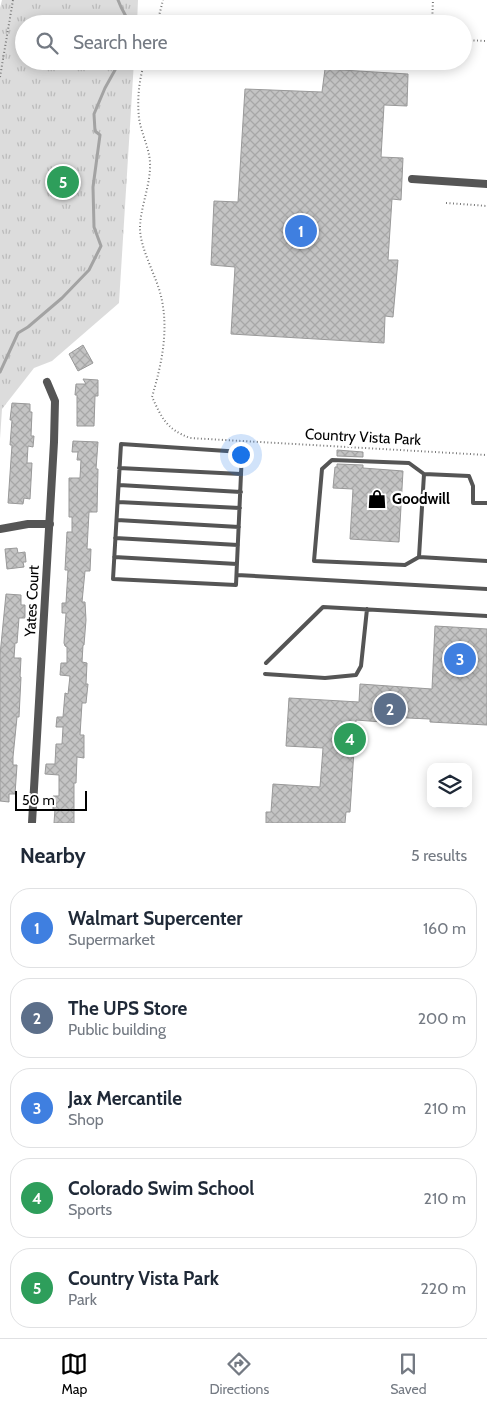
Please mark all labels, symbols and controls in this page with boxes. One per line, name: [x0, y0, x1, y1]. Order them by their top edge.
search box: [15, 15, 472, 70]
icon: search: [33, 29, 61, 57]
text: Search here: [73, 31, 167, 54]
pin: 5: [47, 163, 79, 201]
pin: 1: [285, 212, 317, 250]
street label: Country Vista Park: [305, 425, 422, 449]
your location: [228, 442, 254, 468]
shop icon: Goodwill: [366, 488, 388, 510]
place label: Goodwill: [392, 490, 450, 508]
street label: Yates Court: [21, 565, 43, 638]
pin: 3: [444, 640, 476, 678]
pin: 2: [374, 690, 406, 728]
pin: 4: [334, 720, 366, 758]
map controls: [427, 763, 472, 808]
button: layers: [427, 763, 472, 808]
scale bar: [15, 788, 88, 811]
text: 50 m: [22, 791, 55, 809]
text: Nearby: [20, 843, 86, 868]
text: 5 results: [411, 846, 467, 865]
text: Walmart Supercenter: [68, 907, 243, 930]
text: 1: [34, 919, 40, 938]
text: 160 m: [423, 919, 466, 938]
text: Supermarket: [68, 930, 155, 949]
text: The UPS Store: [68, 997, 187, 1020]
text: 2: [33, 1009, 41, 1028]
text: 200 m: [418, 1009, 466, 1028]
text: Public building: [68, 1020, 166, 1039]
text: Jax Mercantile: [68, 1087, 182, 1110]
text: 3: [33, 1099, 41, 1118]
text: 210 m: [424, 1099, 466, 1118]
text: Shop: [68, 1110, 104, 1129]
text: Colorado Swim School: [68, 1177, 254, 1200]
text: 4: [32, 1189, 42, 1208]
text: 210 m: [424, 1189, 466, 1208]
text: Sports: [68, 1200, 112, 1219]
text: Country Vista Park: [68, 1267, 219, 1290]
text: 5: [33, 1279, 41, 1298]
text: 220 m: [420, 1279, 466, 1298]
text: Park: [68, 1290, 97, 1309]
tab: Map: [60, 1350, 88, 1398]
tab: Directions: [209, 1350, 269, 1398]
tab: Saved: [390, 1350, 427, 1398]

